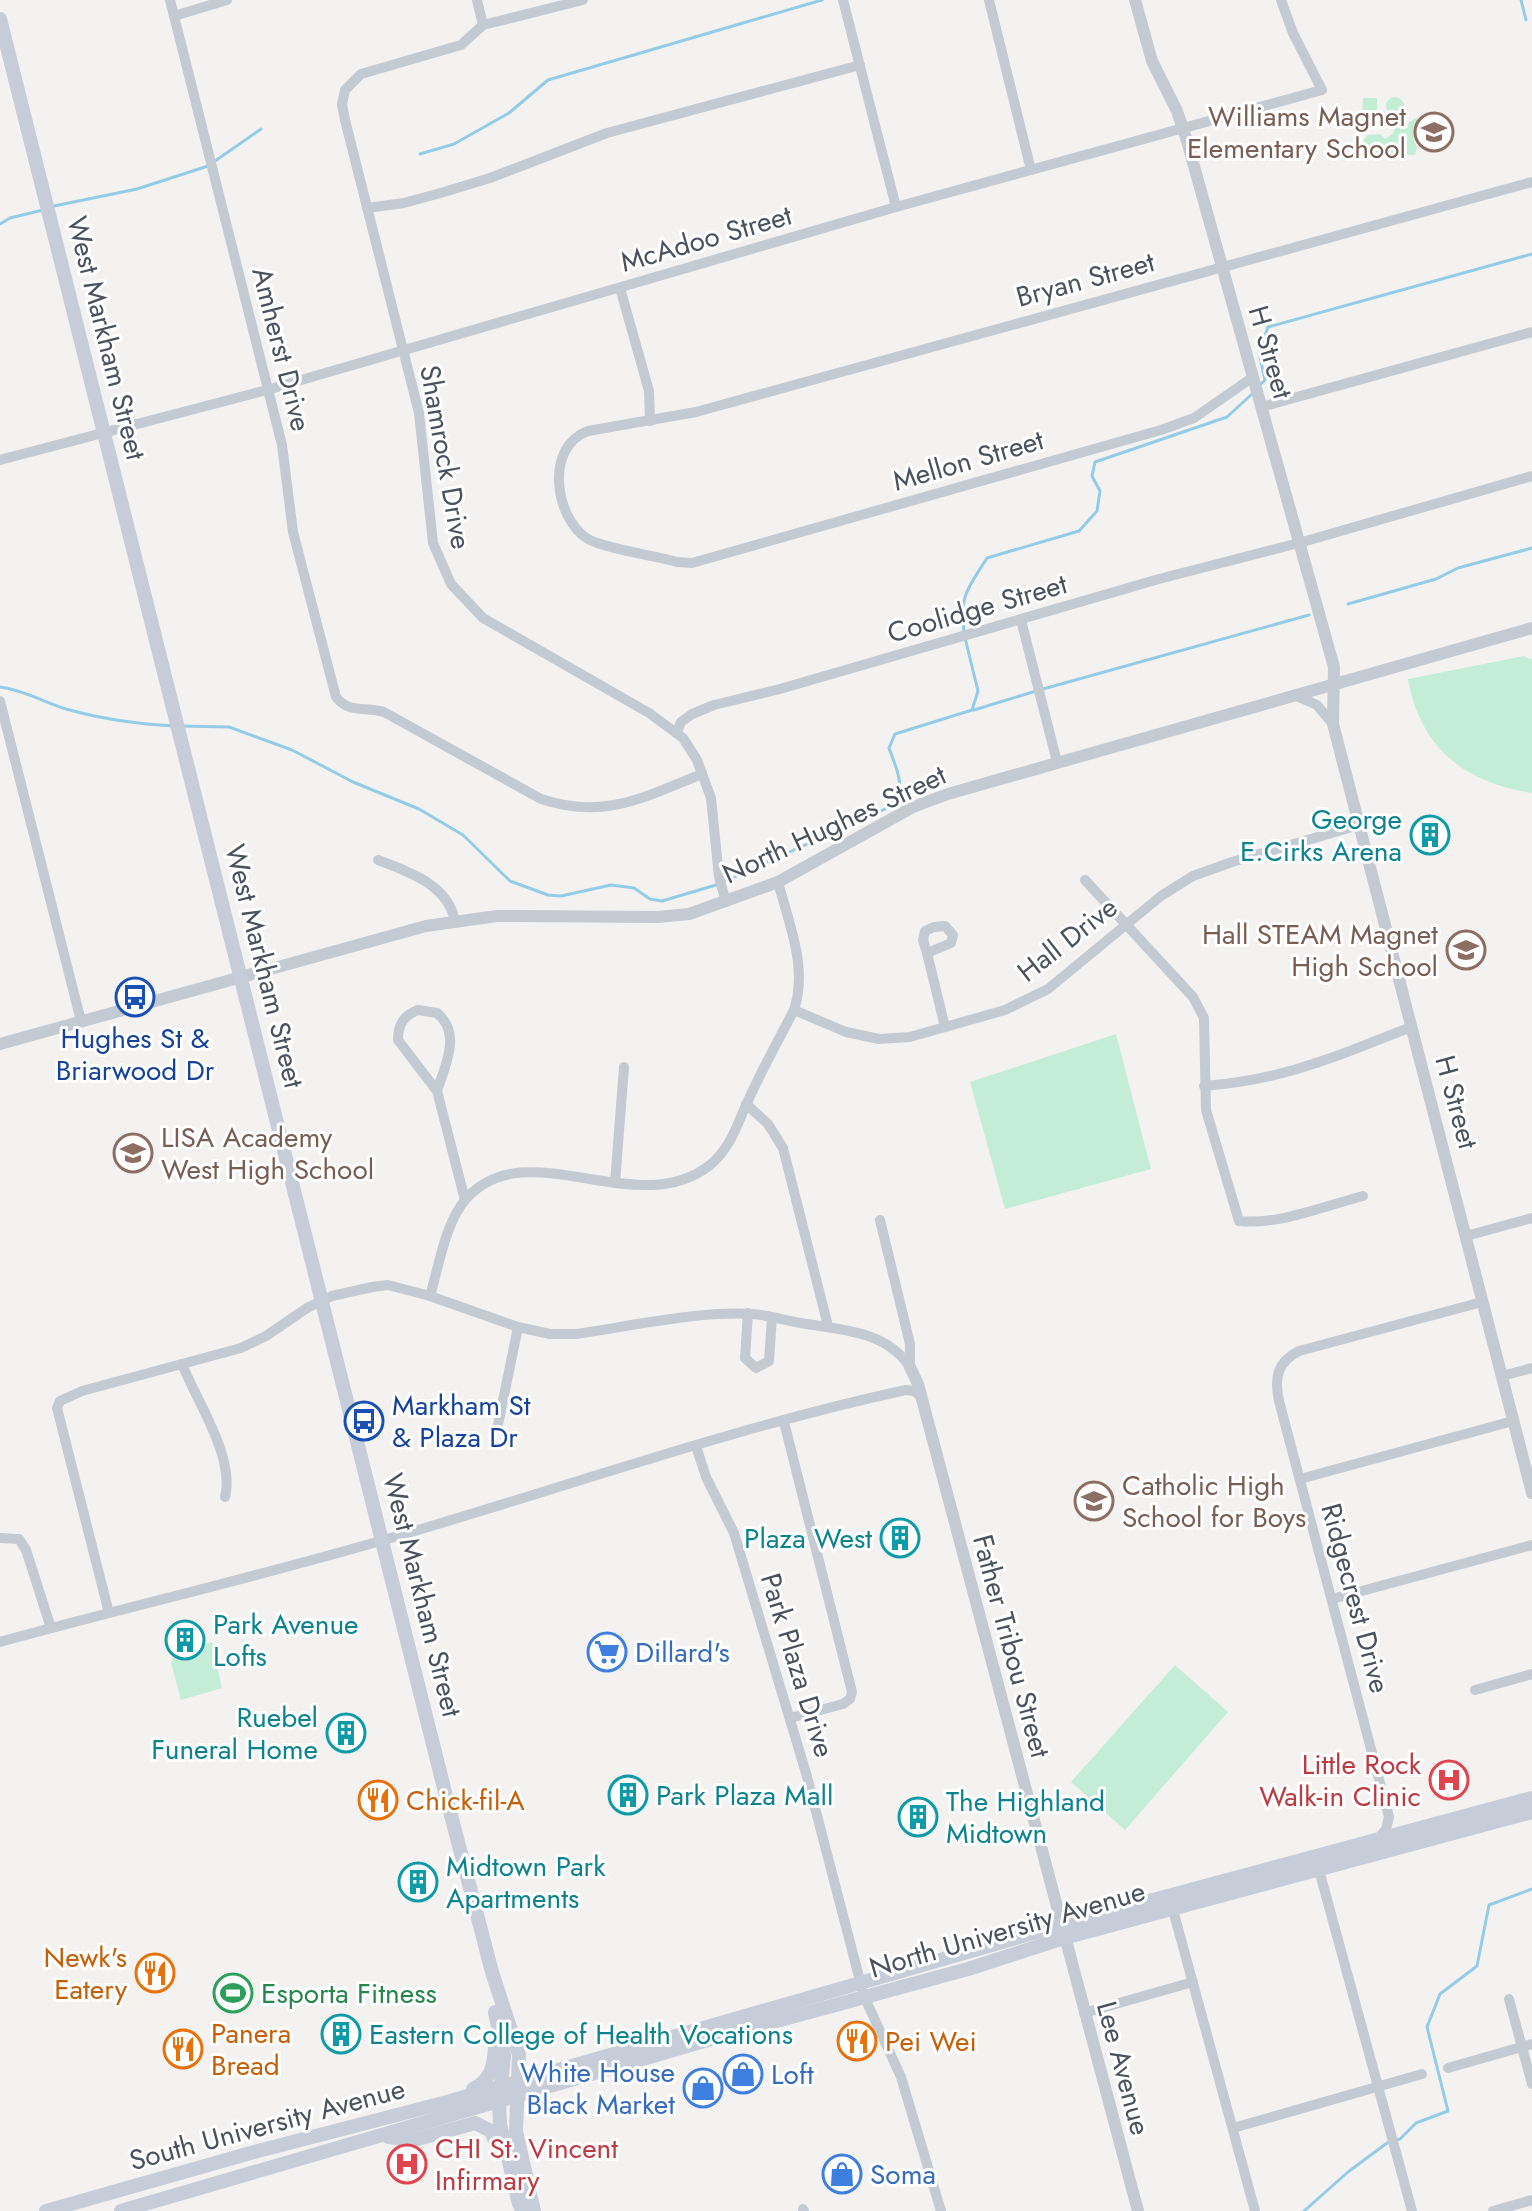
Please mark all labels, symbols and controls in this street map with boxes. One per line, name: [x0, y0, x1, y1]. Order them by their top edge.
place label: Williams Magnet Elementary School: [1187, 96, 1406, 169]
school or university icon: Williams Magnet Elementary School: [1413, 111, 1455, 153]
street label: McAdoo Street: [616, 194, 797, 282]
street label: West Markham Street: [56, 212, 157, 464]
street label: Bryan Street: [1011, 241, 1159, 318]
street label: Amherst Drive: [241, 263, 322, 435]
street label: H Street: [1238, 301, 1303, 404]
street label: Shamrock Drive: [409, 362, 482, 552]
street label: Mellon Street: [888, 419, 1049, 502]
street label: Coolidge Street: [883, 563, 1072, 654]
street label: North Hughes Street: [716, 754, 953, 894]
place label: George E.Cirks Arena: [1240, 799, 1402, 872]
building icon: George E.Cirks Arena: [1409, 814, 1451, 856]
street label: West Markham Street: [214, 840, 315, 1092]
street label: Hall Drive: [1009, 887, 1126, 992]
place label: Hall STEAM Magnet High School: [1202, 914, 1438, 987]
school or university icon: Hall STEAM Magnet High School: [1445, 929, 1487, 971]
bus stop icon: Hughes St & Briarwood Dr: [114, 976, 156, 1018]
place label: Hughes St & Briarwood Dr: [56, 1018, 215, 1091]
street label: H Street: [1424, 1051, 1489, 1154]
place label: LISA Academy West High School: [161, 1117, 374, 1190]
school or university icon: LISA Academy West High School: [112, 1132, 154, 1174]
place label: Markham St & Plaza Dr: [392, 1385, 531, 1458]
bus stop icon: Markham St & Plaza Dr: [343, 1400, 385, 1442]
place label: Catholic High School for Boys: [1122, 1465, 1306, 1538]
street label: West Markham Street: [372, 1469, 473, 1721]
school or university icon: Catholic High School for Boys: [1073, 1480, 1115, 1522]
street label: Ridgecrest Drive: [1310, 1499, 1401, 1698]
building icon: Plaza West: [879, 1517, 921, 1559]
place label: Plaza West: [744, 1518, 872, 1559]
street label: Father Tribou Street: [962, 1530, 1061, 1762]
street label: Park Plaza Drive: [750, 1568, 845, 1762]
place label: Park Avenue Lofts: [213, 1604, 359, 1677]
building icon: Park Avenue Lofts: [164, 1619, 206, 1661]
supermarket icon: Dillard's: [586, 1631, 628, 1673]
place label: Dillard's: [635, 1632, 730, 1673]
place label: Ruebel Funeral Home: [151, 1697, 318, 1770]
building icon: Ruebel Funeral Home: [325, 1712, 367, 1754]
place label: Little Rock Walk-in Clinic: [1259, 1744, 1422, 1817]
hospital icon: Little Rock Walk-in Clinic: [1428, 1759, 1470, 1801]
building icon: Park Plaza Mall: [607, 1774, 649, 1816]
place label: Park Plaza Mall: [656, 1775, 833, 1816]
restaurant icon: Chick-fil-A: [357, 1779, 399, 1821]
place label: Chick-fil-A: [406, 1780, 525, 1821]
place label: The Highland Midtown: [946, 1781, 1105, 1854]
building icon: The Highland Midtown: [897, 1796, 939, 1838]
place label: Midtown Park Apartments: [446, 1846, 606, 1919]
building icon: Midtown Park Apartments: [397, 1861, 439, 1903]
street label: North University Avenue: [864, 1870, 1150, 1988]
place label: Newk's Eatery: [43, 1937, 128, 2010]
restaurant icon: Newk's Eatery: [134, 1952, 176, 1994]
sports icon: Esporta Fitness: [212, 1972, 254, 2014]
place label: Esporta Fitness: [261, 1973, 437, 2014]
street label: Lee Avenue: [1086, 1997, 1161, 2140]
place label: Panera Bread: [211, 2013, 291, 2086]
building icon: Eastern College of Health Vocations: [320, 2013, 362, 2055]
place label: Eastern College of Health Vocations: [369, 2014, 793, 2055]
restaurant icon: Pei Wei: [836, 2020, 878, 2062]
place label: Pei Wei: [885, 2021, 977, 2062]
restaurant icon: Panera Bread: [162, 2028, 204, 2070]
place label: White House Black Market: [520, 2052, 675, 2125]
shop icon: Loft: [722, 2053, 764, 2095]
place label: Loft: [771, 2054, 814, 2095]
shop icon: White House Black Market: [682, 2067, 724, 2109]
street label: South University Avenue: [125, 2068, 410, 2181]
place label: CHI St. Vincent Infirmary: [435, 2128, 618, 2201]
hospital icon: CHI St. Vincent Infirmary: [386, 2143, 428, 2185]
shop icon: Soma: [821, 2153, 863, 2195]
place label: Soma: [870, 2154, 936, 2195]

